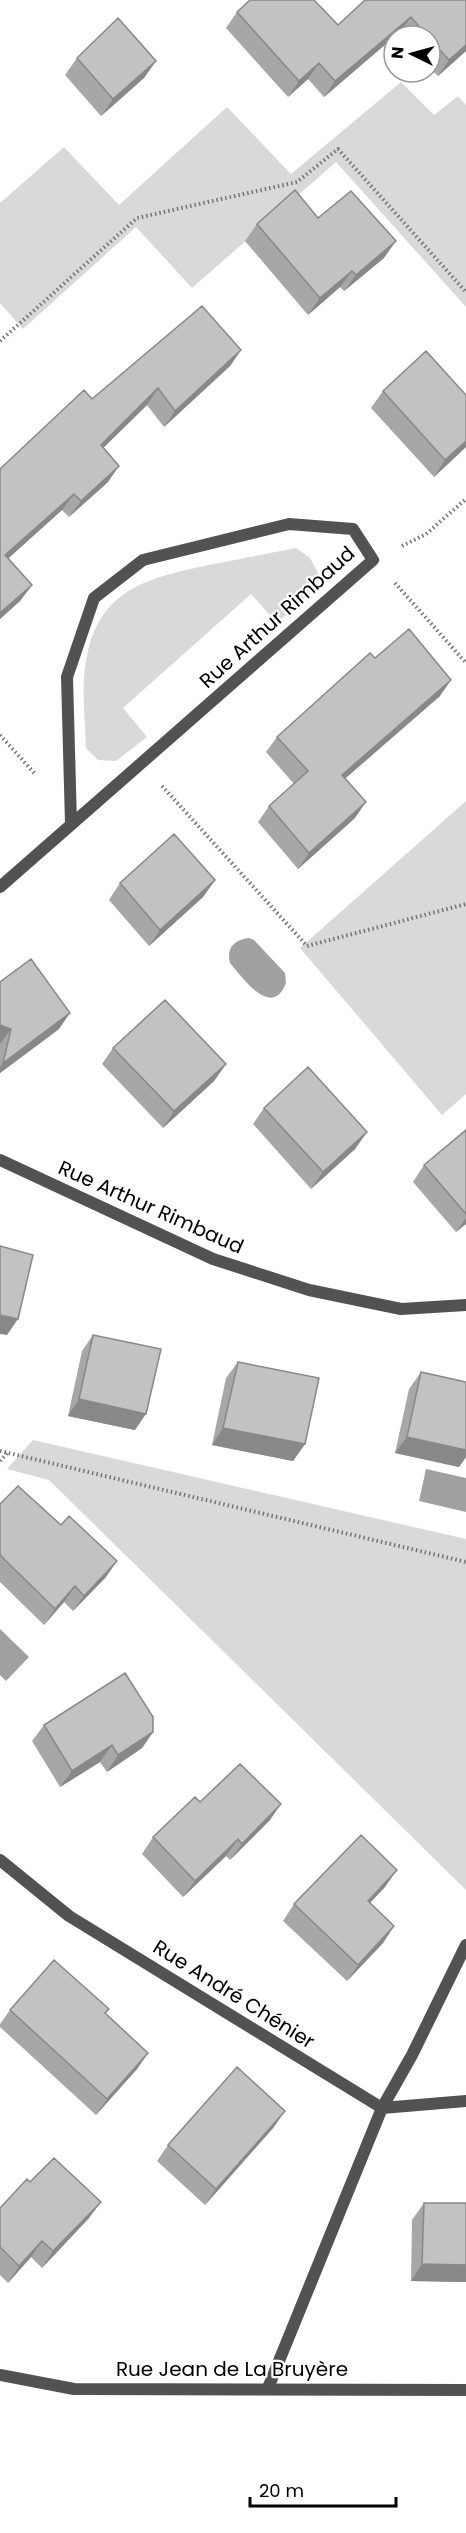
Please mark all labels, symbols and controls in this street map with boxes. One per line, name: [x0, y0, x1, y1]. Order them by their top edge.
north arrow: [382, 24, 442, 84]
text: N: [386, 46, 410, 60]
street label: Rue Arthur Rimbaud: [193, 540, 361, 694]
street label: Rue Arthur Rimbaud: [54, 1153, 248, 1261]
street label: Rue André Chénier: [148, 1933, 320, 2055]
street label: Rue Jean de La Bruyère: [116, 2355, 348, 2383]
scale bar: [250, 2470, 396, 2508]
text: 20 m: [259, 2478, 304, 2503]

